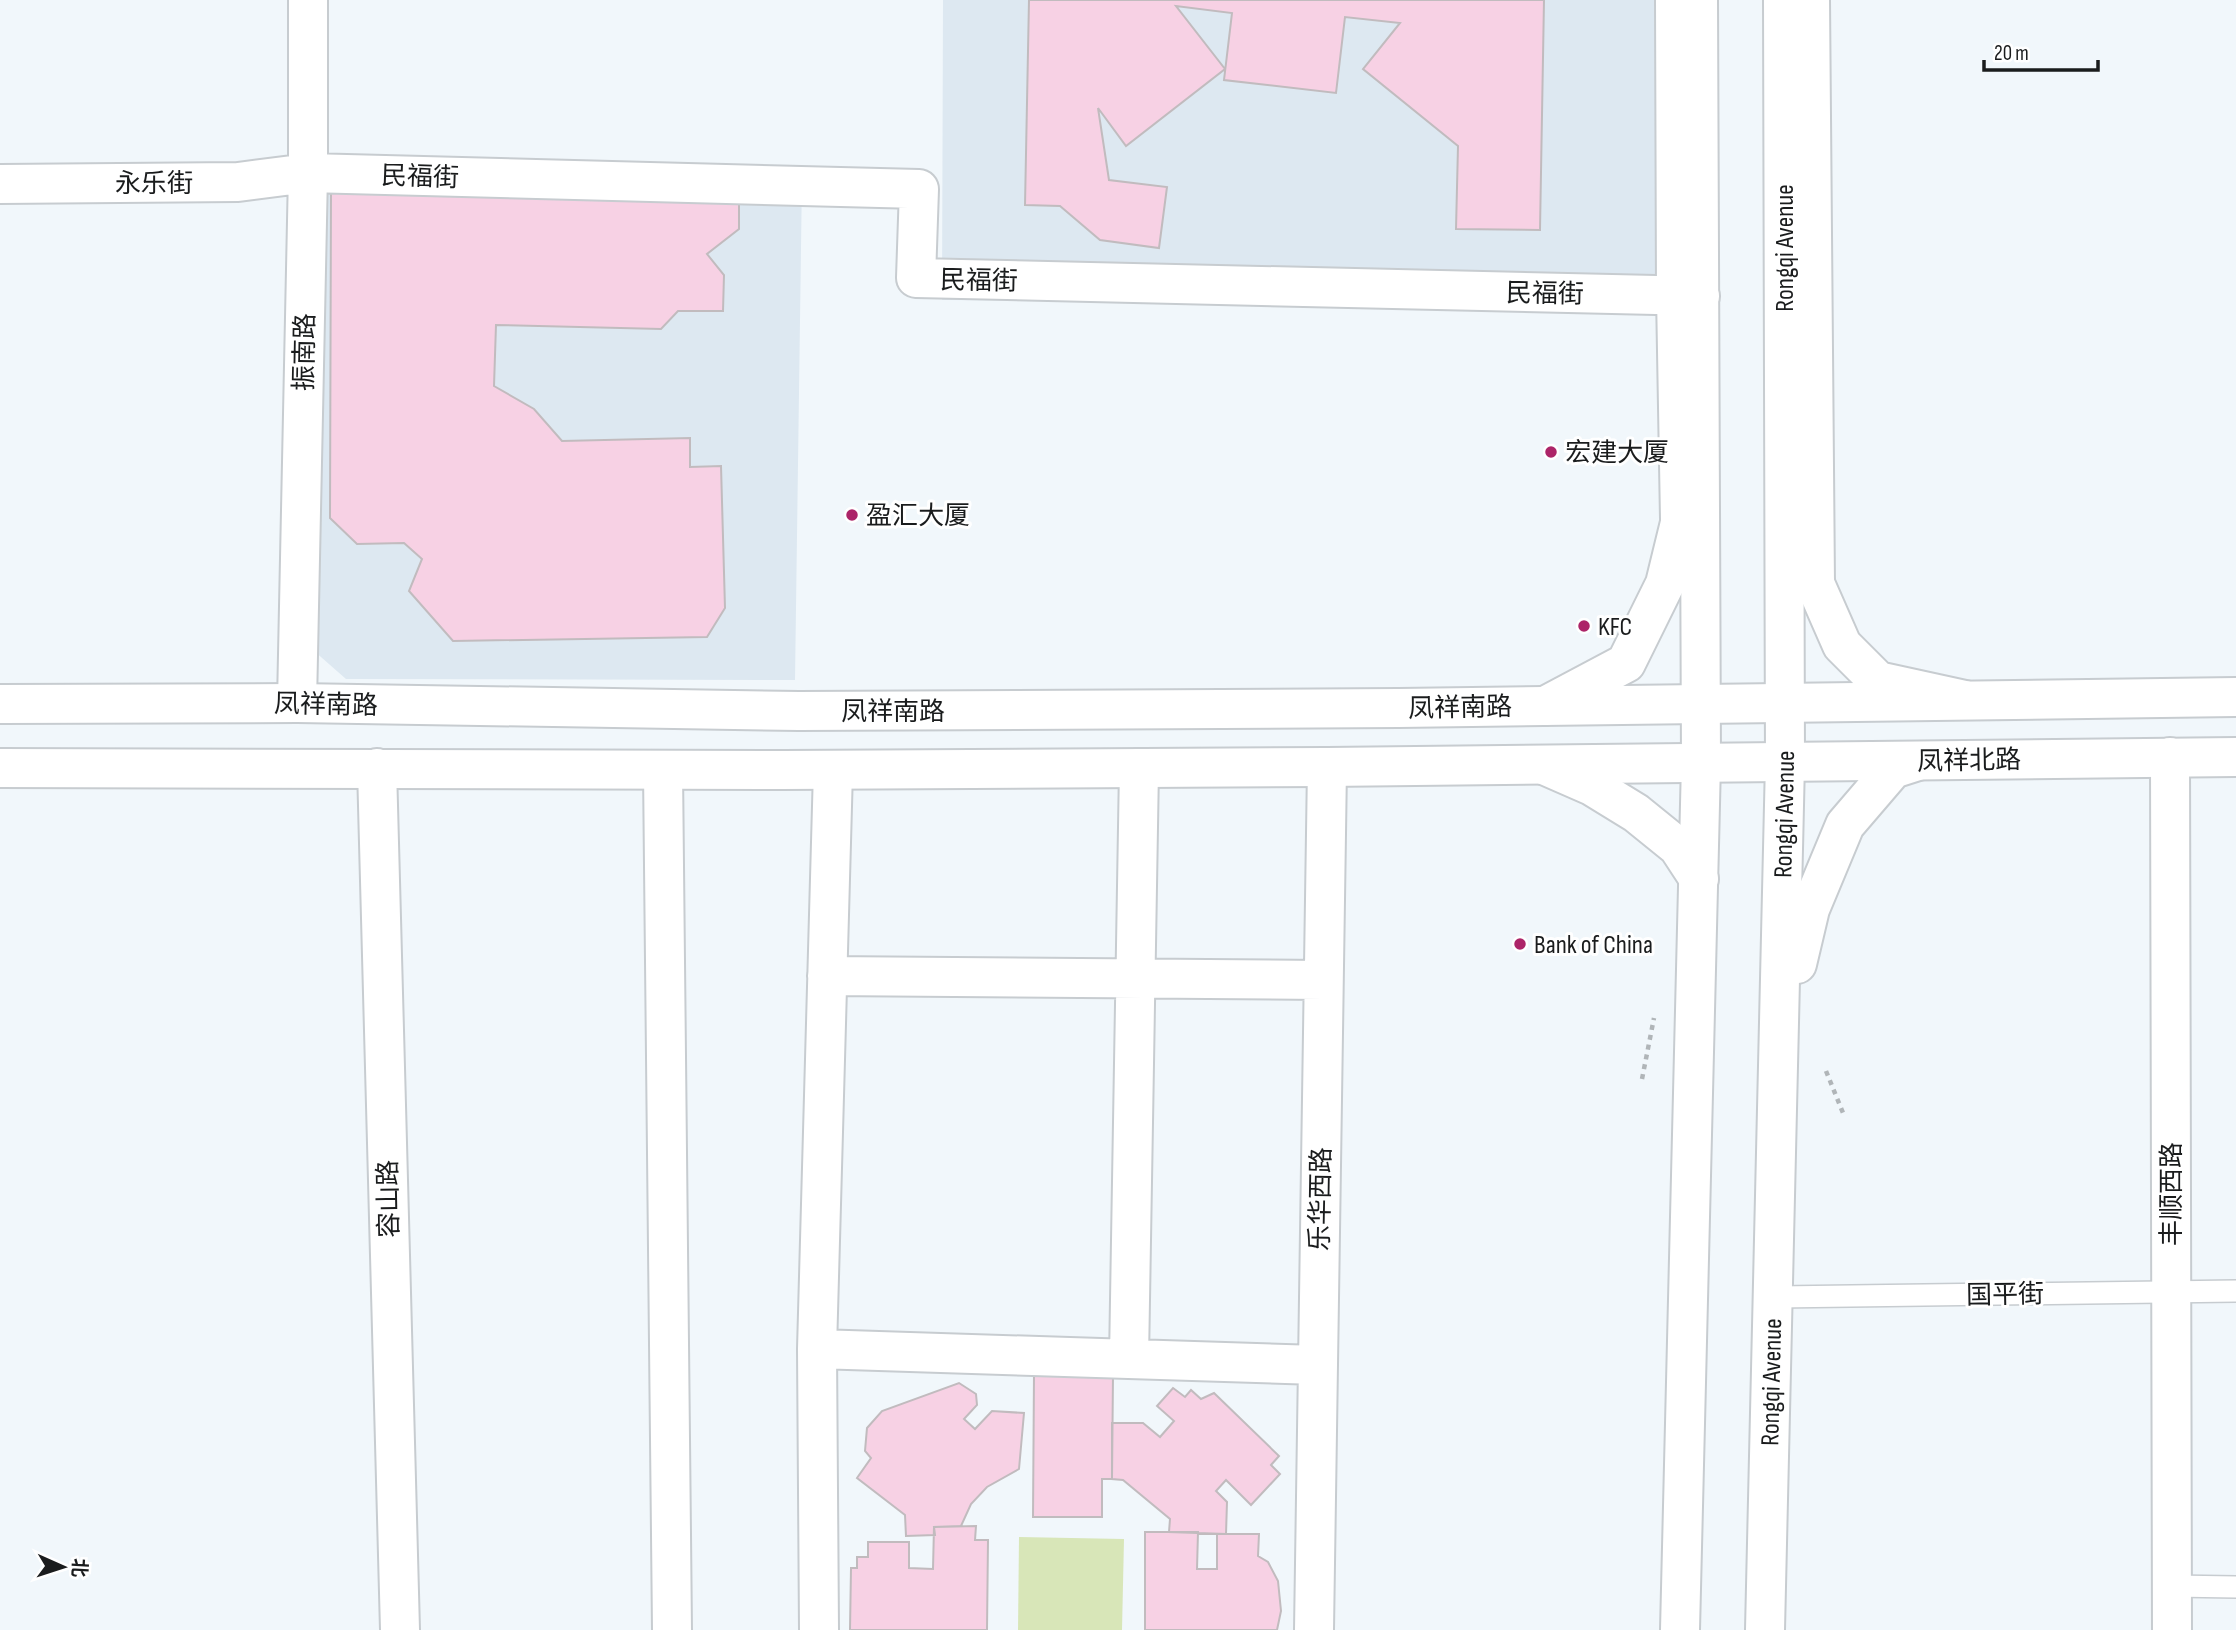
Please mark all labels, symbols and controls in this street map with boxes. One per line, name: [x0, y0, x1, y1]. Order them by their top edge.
scale bar: [1984, 28, 2098, 72]
text: 20 m: [1994, 41, 2029, 66]
street label: 民福街: [380, 161, 459, 194]
street label: 永乐街: [115, 169, 193, 200]
street label: Rongqi Avenue: [1770, 184, 1801, 312]
street label: 民福街: [940, 265, 1018, 298]
street label: 民福街: [1506, 278, 1584, 311]
street label: 振南路: [289, 313, 322, 391]
place label: 宏建大厦: [1565, 438, 1669, 469]
marker: 宏建大厦: [1543, 444, 1559, 460]
place label: 盈汇大厦: [866, 501, 970, 532]
marker: 盈汇大厦: [844, 507, 860, 523]
place label: KFC: [1598, 612, 1632, 643]
marker: KFC: [1576, 618, 1592, 634]
street label: 凤祥南路: [274, 689, 378, 722]
street label: 凤祥南路: [1408, 692, 1512, 725]
street label: 凤祥南路: [841, 697, 945, 728]
street label: 凤祥北路: [1917, 745, 2021, 778]
street label: Rongqi Avenue: [1768, 751, 1802, 878]
place label: Bank of China: [1534, 930, 1653, 961]
marker: Bank of China: [1512, 936, 1528, 952]
street label: 丰顺西路: [2157, 1142, 2188, 1246]
street label: 乐华西路: [1305, 1147, 1338, 1251]
street label: 容山路: [373, 1160, 406, 1238]
street label: 国平街: [1966, 1279, 2044, 1312]
street label: Rongqi Avenue: [1755, 1318, 1789, 1446]
north arrow: [28, 1532, 98, 1602]
text: 北: [66, 1558, 90, 1578]

